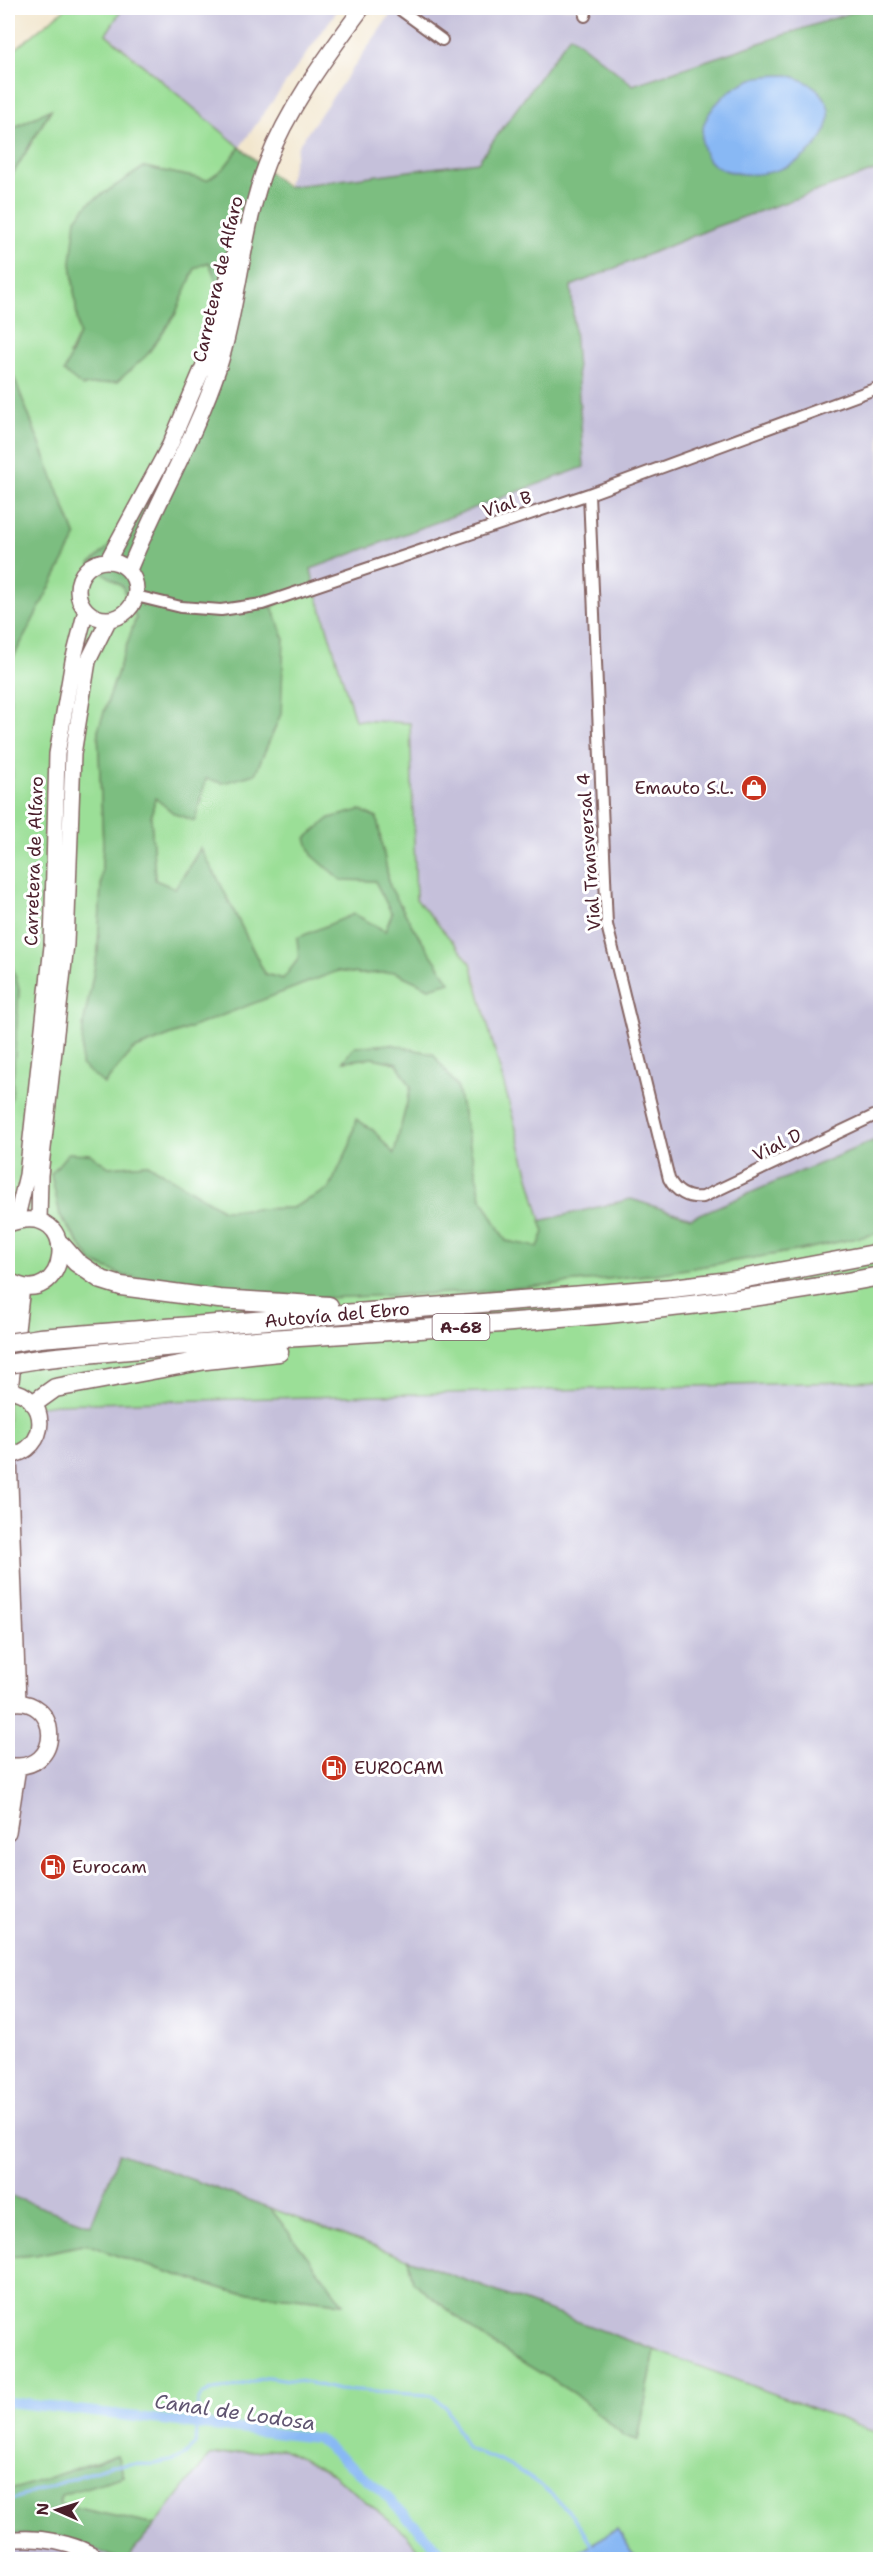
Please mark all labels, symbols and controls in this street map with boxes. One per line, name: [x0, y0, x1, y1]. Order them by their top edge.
street label: Carretera de Alfaro: [187, 193, 249, 365]
street label: Vial B: [479, 485, 535, 523]
street label: Vial Transversal 4: [572, 772, 606, 932]
shop icon: Emauto S.L.: [739, 773, 769, 803]
street label: Carretera de Alfaro: [19, 776, 49, 946]
place label: Emauto S.L.: [634, 776, 734, 800]
street label: Vial D: [749, 1123, 806, 1167]
street label: Autovía del Ebro: [263, 1297, 411, 1333]
road number: A-68: [432, 1314, 490, 1340]
fuel station icon: EUROCAM: [319, 1753, 349, 1783]
place label: EUROCAM: [354, 1756, 443, 1780]
fuel station icon: Eurocam: [38, 1852, 68, 1882]
place label: Eurocam: [72, 1855, 147, 1879]
water label: Canal de Lodosa: [153, 2388, 317, 2436]
north arrow: [27, 2480, 87, 2540]
text: N: [32, 2502, 53, 2516]

